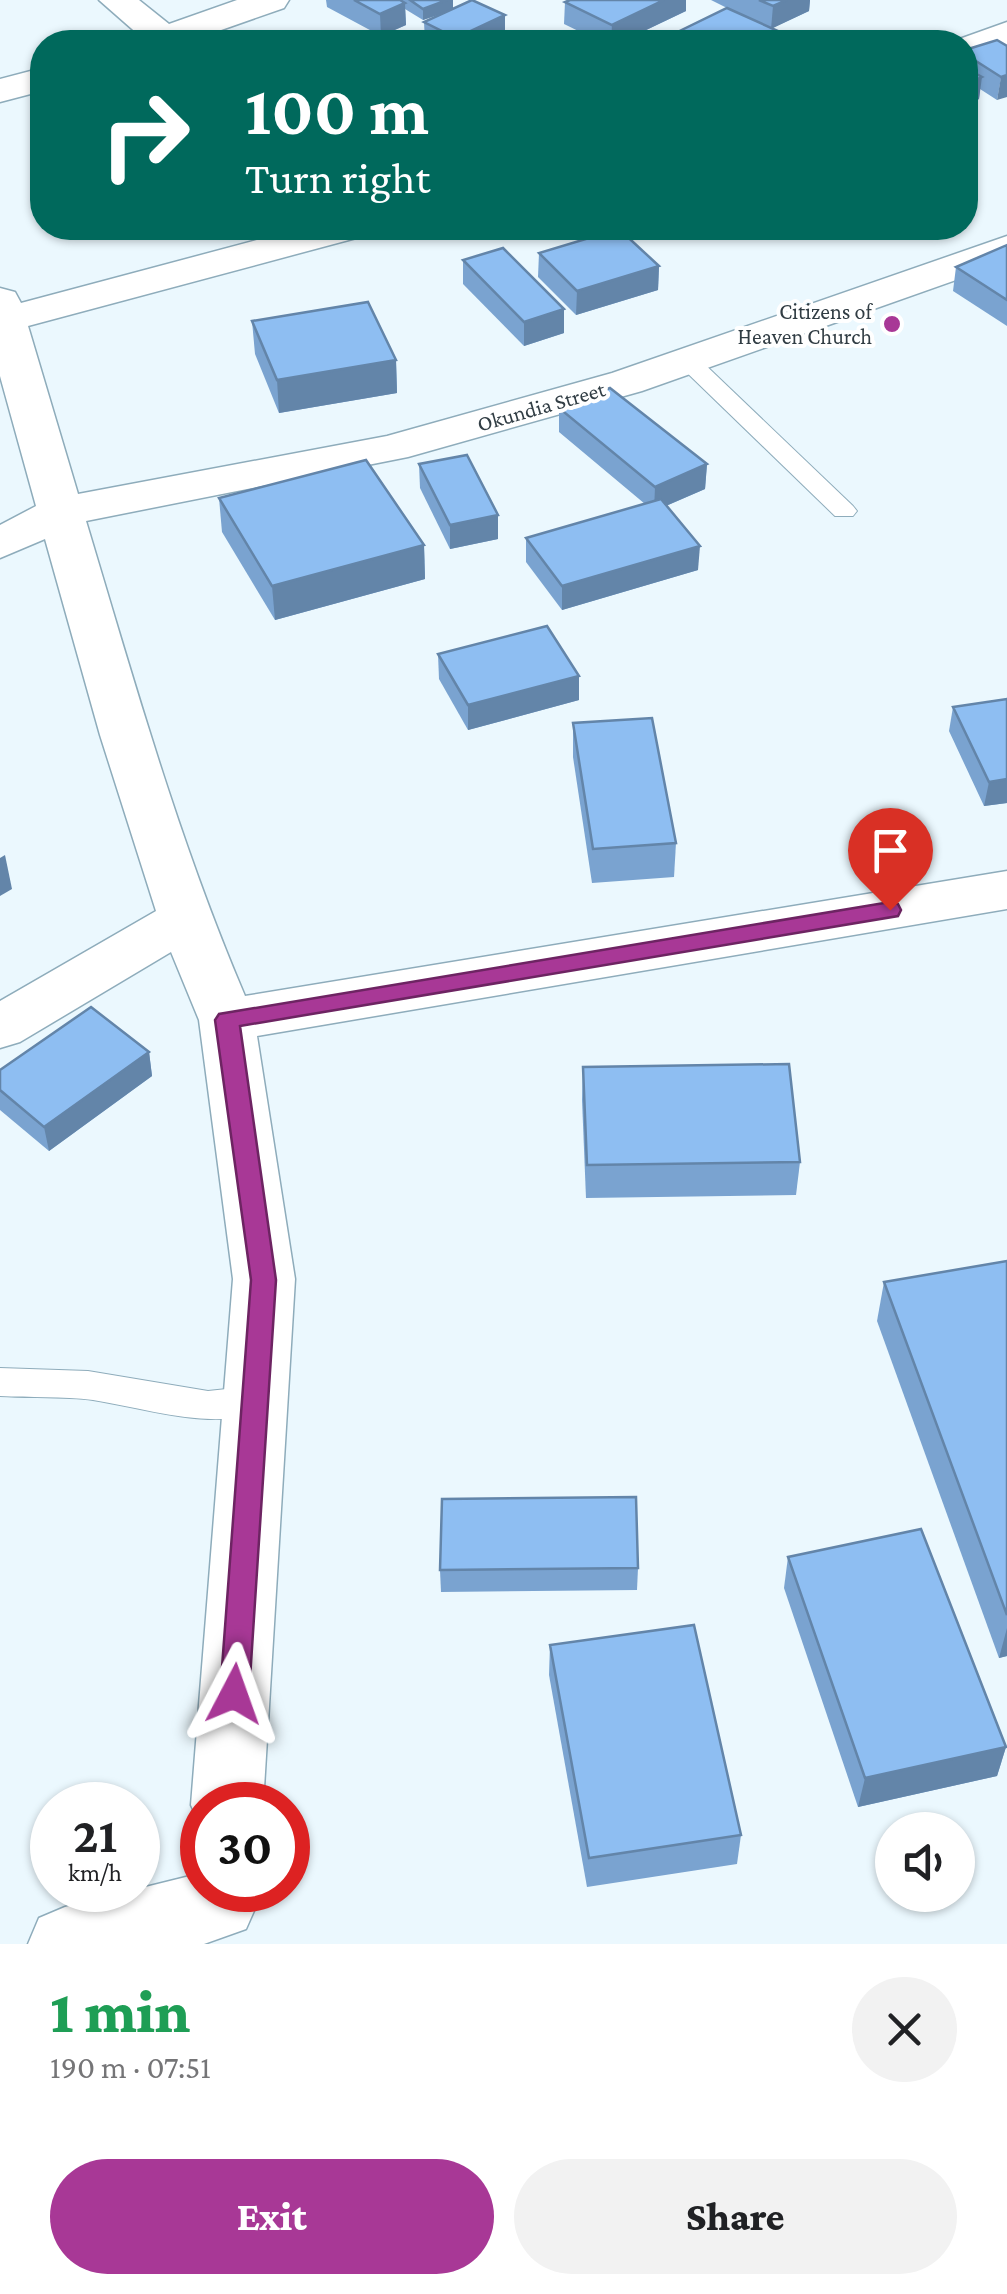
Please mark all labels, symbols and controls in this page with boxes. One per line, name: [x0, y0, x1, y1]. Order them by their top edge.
icon: right: [80, 70, 210, 200]
text: 100 m: [245, 71, 429, 149]
text: Turn right: [245, 153, 430, 203]
place label: Citizens of Heaven Church: [738, 299, 873, 349]
marker: Citizens of Heaven Church: [881, 313, 903, 335]
street label: Okundia Street: [474, 376, 609, 437]
pin: [848, 808, 933, 911]
icon: arrive: [863, 823, 918, 878]
position arrow: [182, 1642, 286, 1746]
speed limit sign: 30: [180, 1782, 310, 1912]
text: 21: [73, 1807, 117, 1863]
map controls: [875, 1812, 975, 1912]
button: sound: [875, 1812, 975, 1912]
text: km/h: [68, 1859, 122, 1886]
button: close: [852, 1977, 957, 2082]
text: 1 min: [50, 1978, 190, 2045]
text: 190 m · 07:51: [50, 2049, 211, 2085]
button: Exit: [50, 2159, 494, 2274]
button: Share: [514, 2159, 957, 2274]

